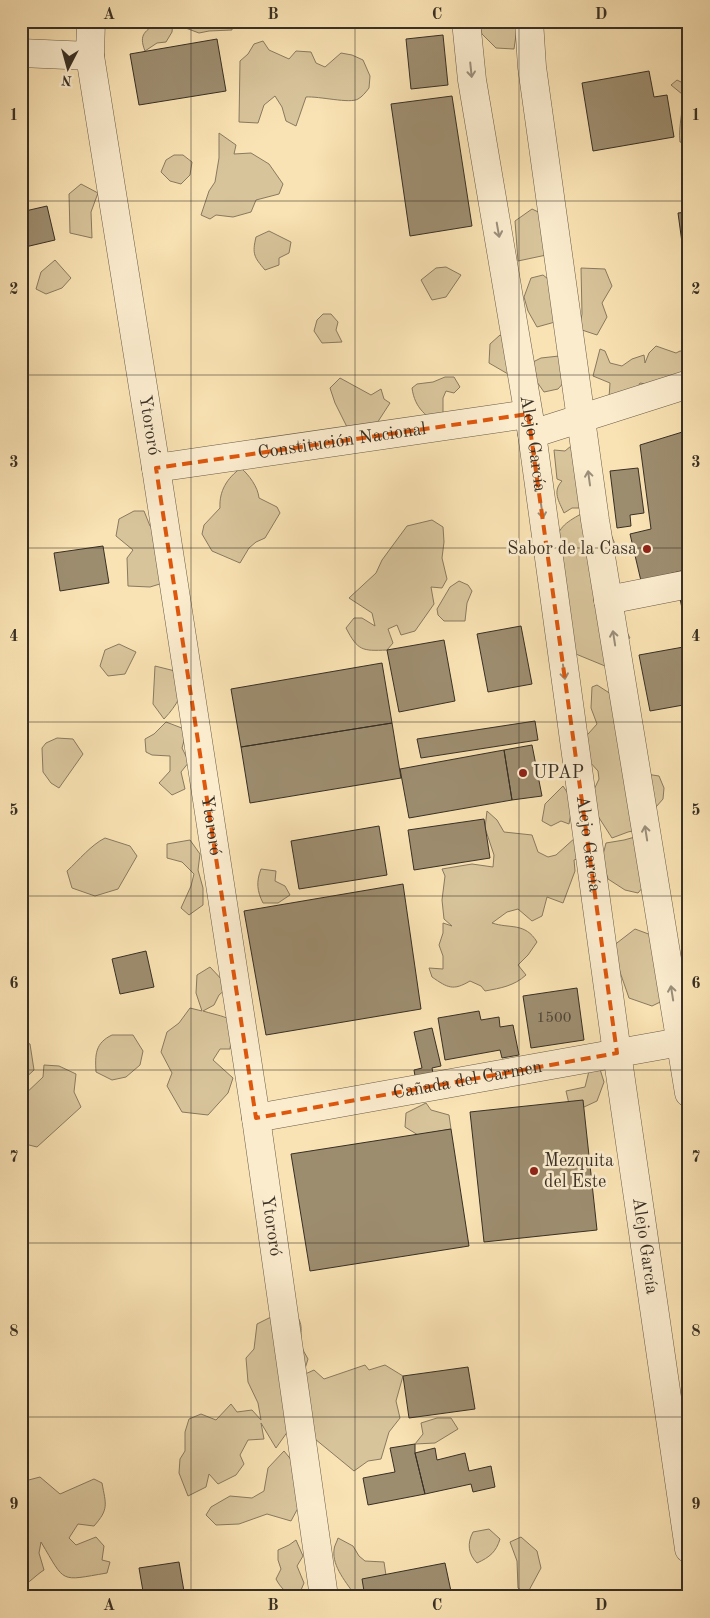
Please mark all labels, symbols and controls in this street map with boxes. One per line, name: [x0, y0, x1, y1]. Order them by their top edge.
text: A: [103, 7, 115, 23]
text: B: [267, 7, 279, 23]
text: C: [432, 7, 442, 23]
text: D: [595, 7, 607, 23]
north arrow: [42, 42, 92, 92]
one-way arrow: [466, 61, 476, 77]
text: N: [60, 72, 73, 87]
text: 1: [9, 108, 19, 124]
text: 1: [691, 108, 701, 124]
one-way arrow: [493, 222, 503, 238]
text: 2: [9, 282, 19, 298]
text: 2: [691, 282, 701, 298]
street label: Ytororó: [135, 394, 163, 457]
street label: Alejo García: [517, 394, 549, 493]
street label: Constitución Nacional: [257, 420, 428, 462]
text: 3: [9, 455, 19, 471]
text: 3: [691, 455, 701, 471]
one-way arrow: [584, 470, 594, 486]
one-way arrow: [538, 503, 548, 519]
place label: Sabor de la Casa: [507, 540, 637, 558]
marker: Sabor de la Casa: [641, 543, 653, 555]
text: 4: [9, 629, 19, 645]
text: 4: [691, 629, 701, 645]
one-way arrow: [608, 631, 618, 647]
one-way arrow: [560, 664, 570, 680]
place label: UPAP: [533, 764, 584, 782]
marker: UPAP: [517, 767, 529, 779]
street label: Ytororó: [197, 794, 225, 857]
street label: Alejo García: [573, 794, 604, 893]
text: 5: [9, 803, 19, 819]
text: 5: [691, 803, 701, 819]
one-way arrow: [641, 825, 651, 841]
text: 6: [9, 976, 19, 992]
text: 6: [691, 976, 701, 992]
one-way arrow: [667, 986, 677, 1002]
house number: 1500: [537, 1011, 571, 1026]
street label: Cañada del Carmen: [392, 1058, 544, 1102]
text: 7: [9, 1150, 19, 1166]
text: 7: [691, 1150, 701, 1166]
place label: Mezquita del Este: [544, 1152, 614, 1191]
marker: Mezquita del Este: [528, 1165, 540, 1177]
street label: Ytororó: [258, 1195, 285, 1258]
street label: Alejo García: [629, 1196, 661, 1295]
text: 8: [9, 1324, 19, 1340]
text: 8: [691, 1324, 701, 1340]
text: 9: [9, 1497, 19, 1513]
text: 9: [691, 1497, 701, 1513]
text: A: [103, 1598, 115, 1614]
text: B: [267, 1598, 279, 1614]
text: C: [432, 1598, 442, 1614]
text: D: [595, 1598, 607, 1614]

